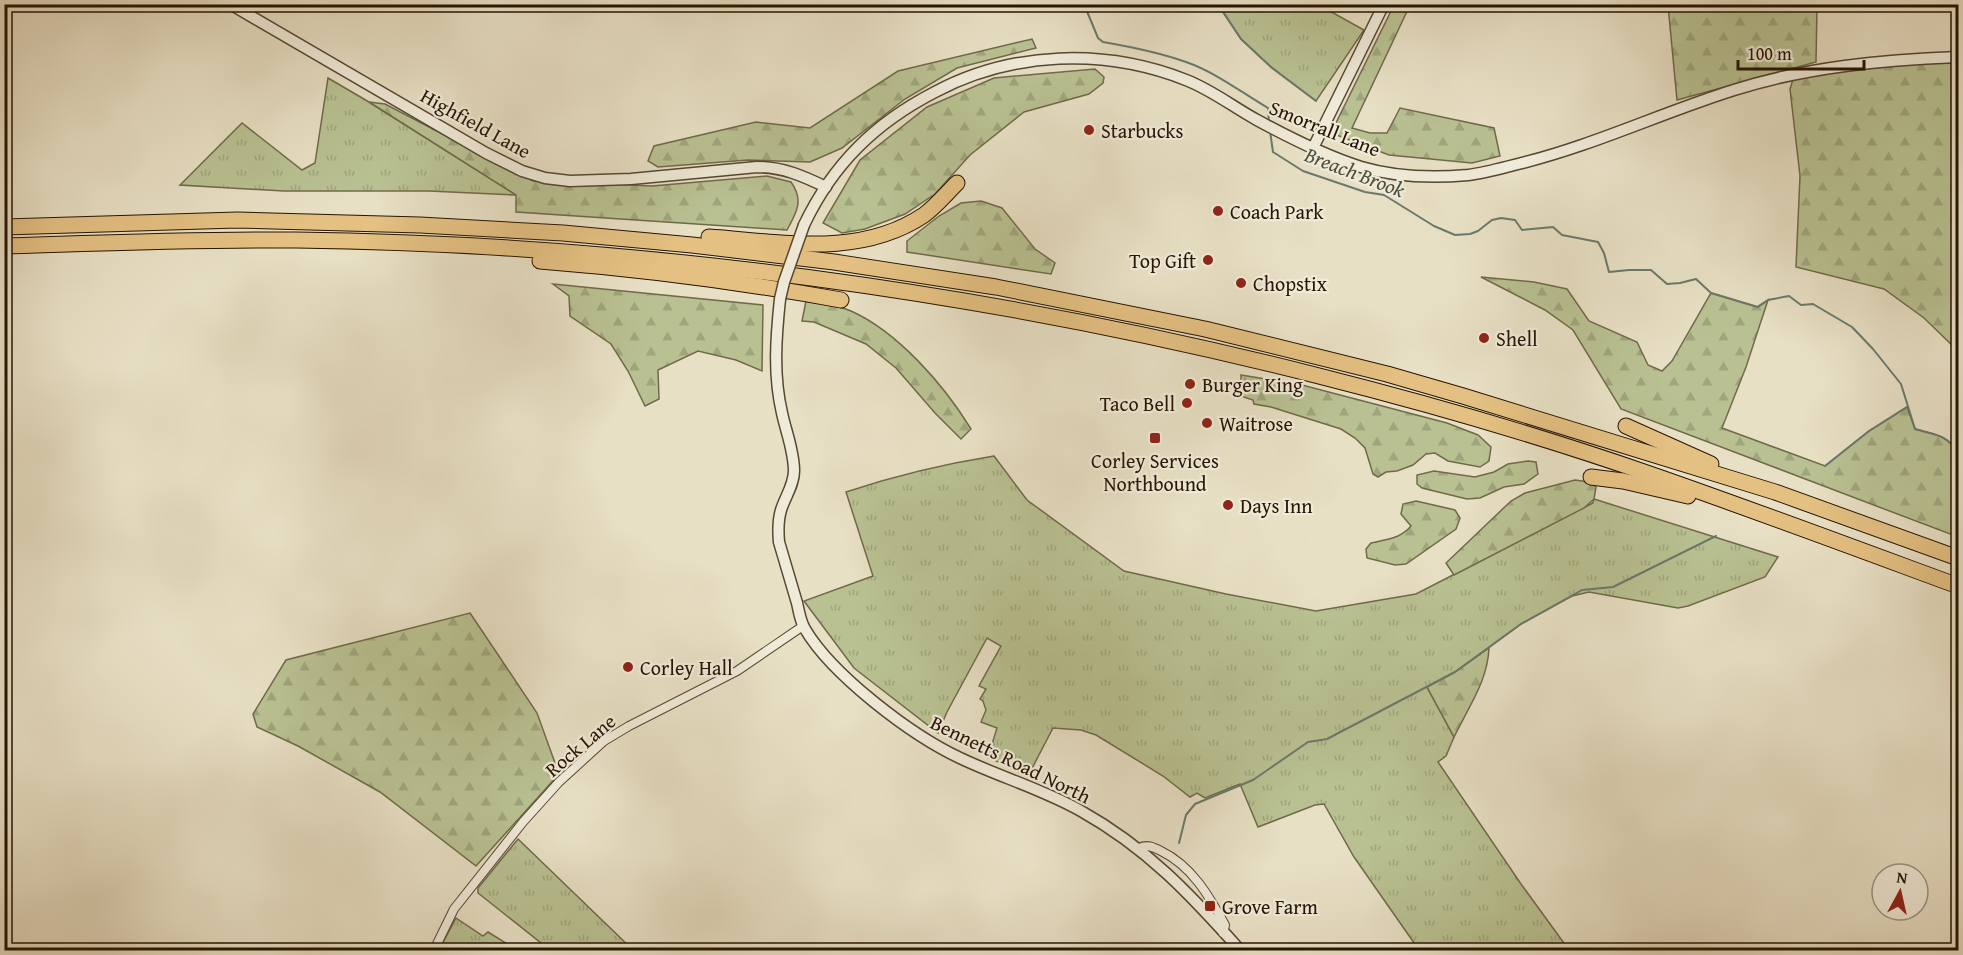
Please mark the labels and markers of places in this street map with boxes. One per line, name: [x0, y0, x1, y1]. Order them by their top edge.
place label: Starbucks: [1101, 116, 1183, 145]
marker: Starbucks: [1082, 123, 1096, 137]
place label: Coach Park: [1230, 197, 1324, 226]
marker: Coach Park: [1211, 204, 1225, 218]
place label: Top Gift: [1129, 246, 1196, 275]
marker: Top Gift: [1201, 253, 1215, 267]
place label: Chopstix: [1253, 269, 1328, 298]
marker: Chopstix: [1234, 276, 1248, 290]
place label: Shell: [1496, 324, 1538, 353]
marker: Shell: [1477, 331, 1491, 345]
place label: Burger King: [1202, 370, 1303, 399]
marker: Burger King: [1183, 377, 1197, 391]
place label: Taco Bell: [1100, 389, 1175, 418]
marker: Taco Bell: [1180, 396, 1194, 410]
place label: Waitrose: [1219, 409, 1293, 438]
marker: Waitrose: [1200, 416, 1214, 430]
marker: Corley Services Northbound: [1148, 431, 1162, 445]
place label: Corley Services Northbound: [1091, 446, 1219, 498]
place label: Days Inn: [1240, 491, 1313, 520]
marker: Days Inn: [1221, 498, 1235, 512]
place label: Corley Hall: [640, 653, 733, 682]
marker: Corley Hall: [621, 660, 635, 674]
place label: Grove Farm: [1222, 892, 1318, 921]
marker: Grove Farm: [1203, 899, 1217, 913]

